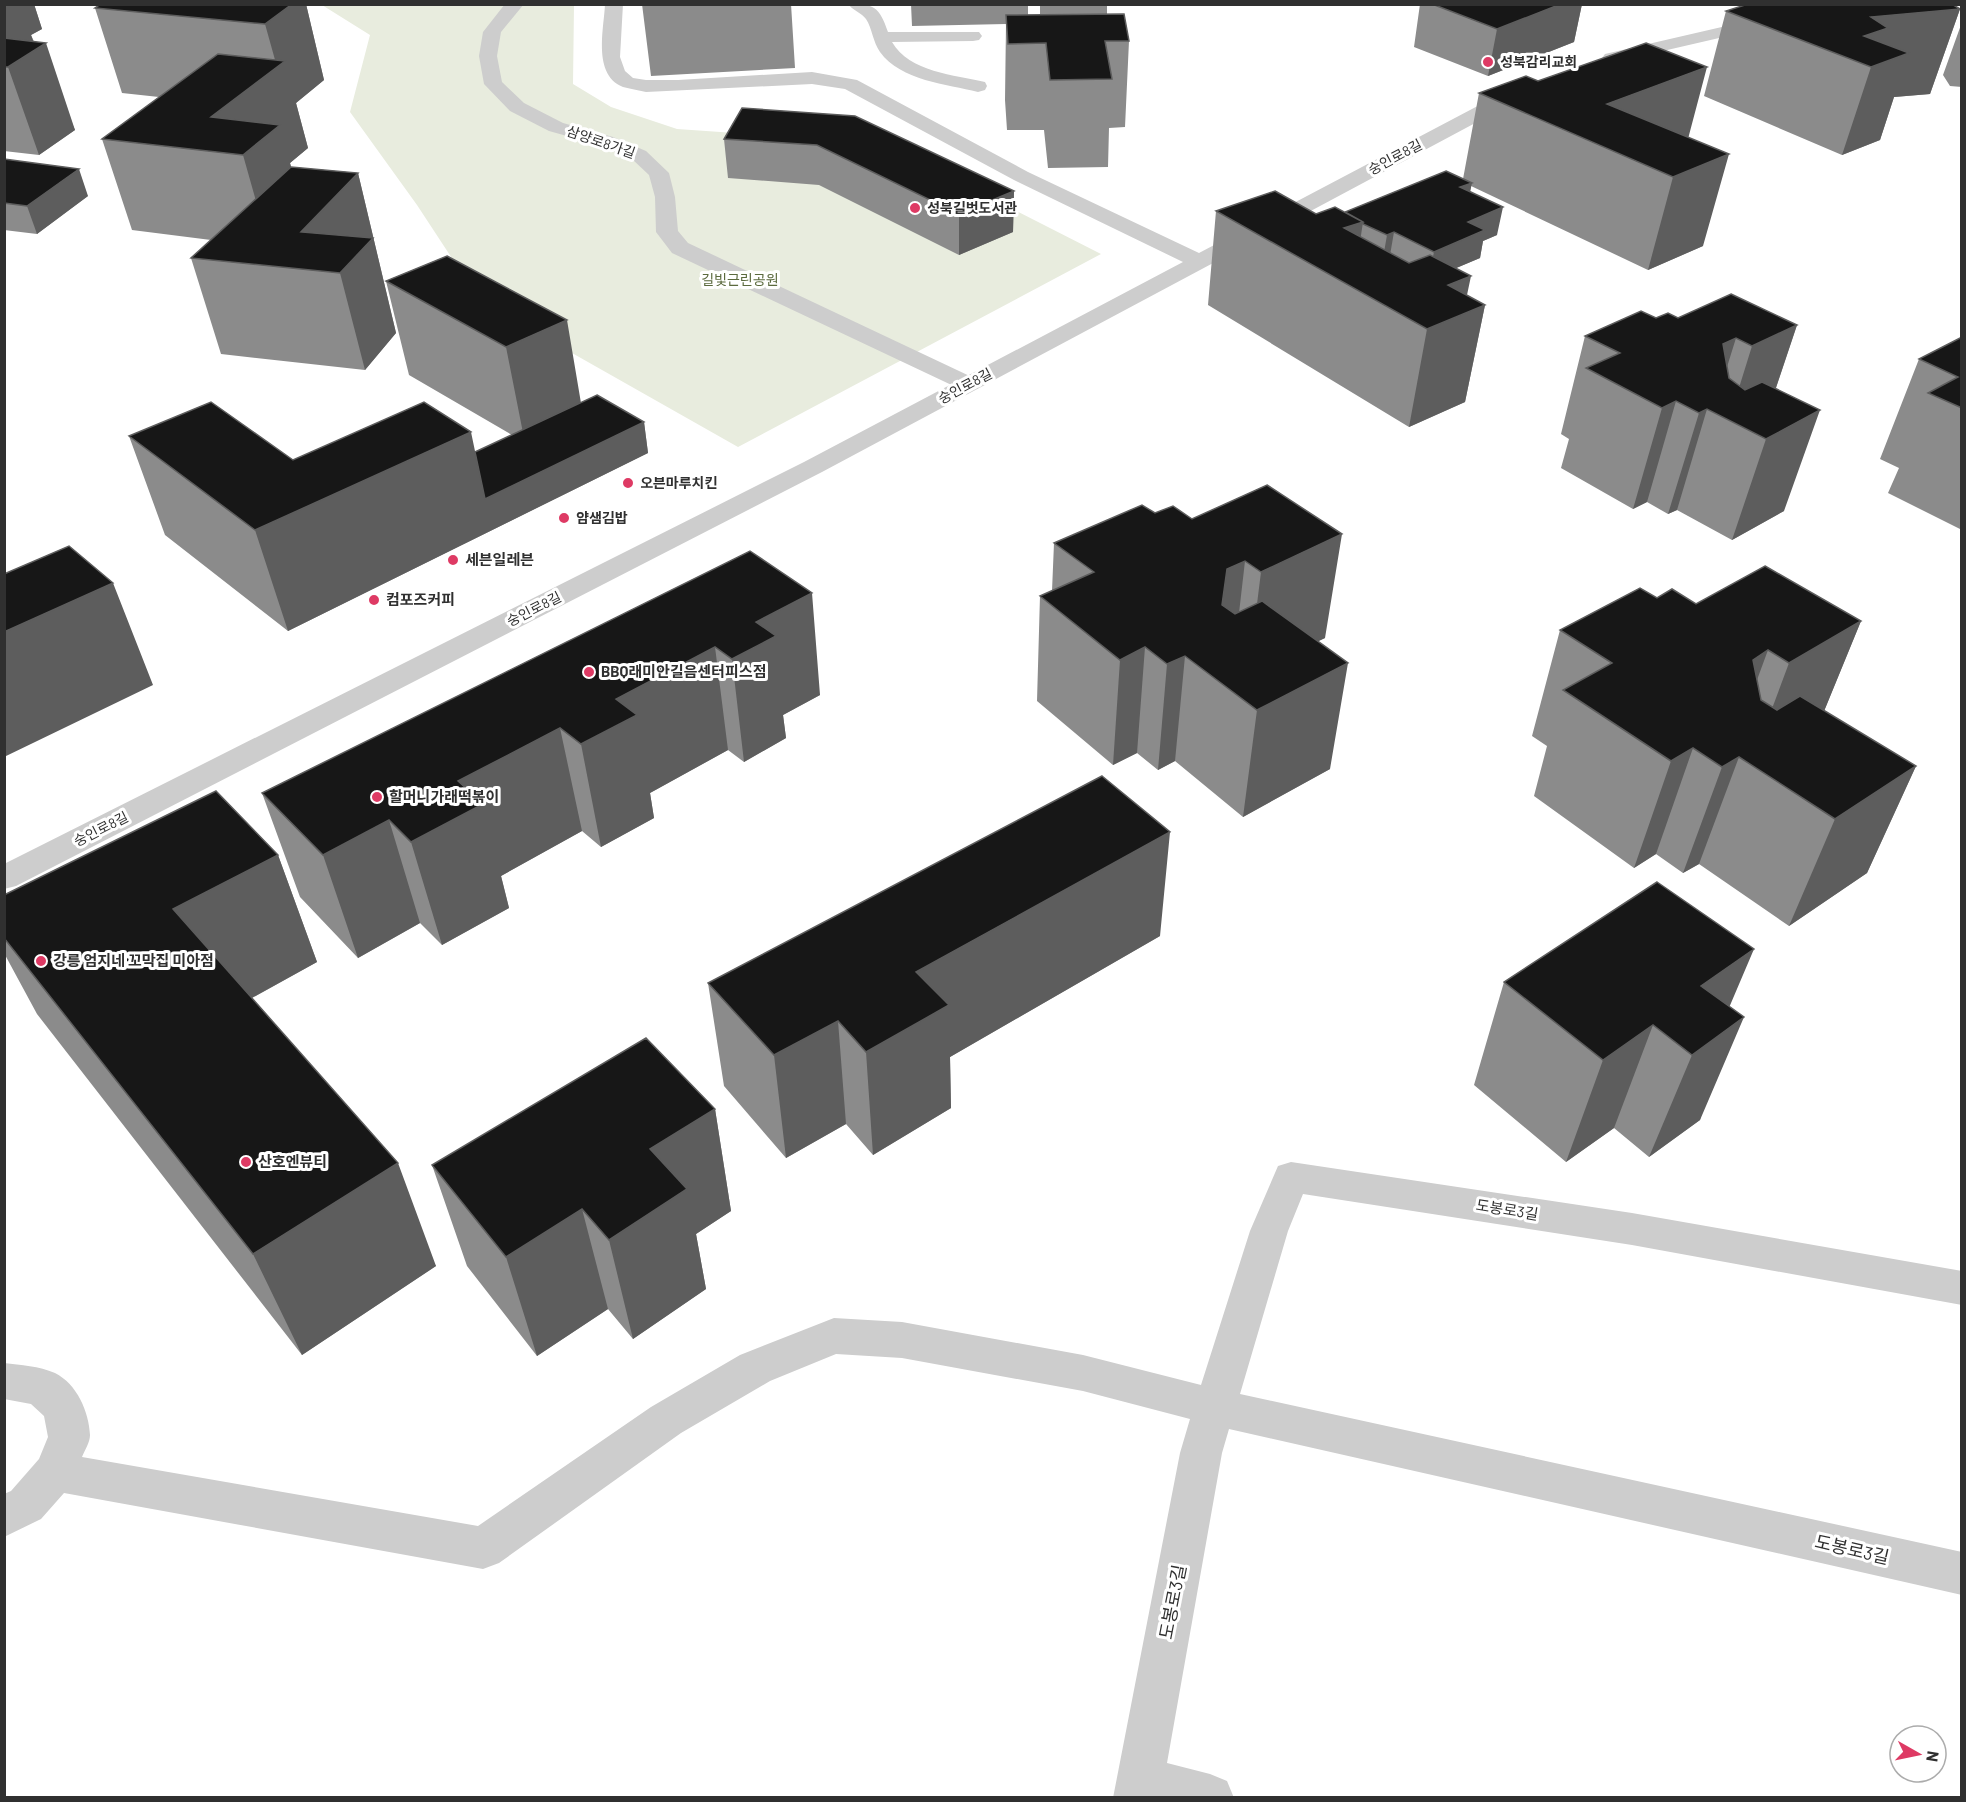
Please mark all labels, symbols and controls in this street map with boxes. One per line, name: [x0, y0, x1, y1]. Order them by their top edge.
place label: 성북감리교회: [1500, 53, 1577, 70]
marker: 성북감리교회: [1481, 55, 1495, 69]
street label: 삼양로8가길: [564, 122, 638, 161]
street label: 숭인로8길: [1365, 135, 1425, 178]
place label: 성북길벗도서관: [927, 199, 1017, 216]
marker: 성북길벗도서관: [908, 201, 922, 215]
park label: 길빛근린공원: [701, 271, 779, 288]
street label: 숭인로8길: [935, 364, 995, 407]
place label: 오븐마루치킨: [640, 474, 717, 491]
marker: 오븐마루치킨: [621, 476, 635, 490]
place label: 얌샘김밥: [576, 509, 628, 526]
marker: 얌샘김밥: [557, 511, 571, 525]
place label: 세븐일레븐: [465, 550, 534, 568]
marker: 세븐일레븐: [446, 553, 460, 567]
street label: 숭인로8길: [504, 588, 564, 629]
place label: 컴포즈커피: [386, 590, 455, 608]
marker: 컴포즈커피: [367, 593, 381, 607]
place label: BBQ래미안길음센터피스점: [601, 662, 766, 680]
marker: BBQ래미안길음센터피스점: [582, 665, 596, 679]
place label: 할머니가래떡볶이: [389, 787, 499, 805]
marker: 할머니가래떡볶이: [370, 790, 384, 804]
street label: 숭인로8길: [71, 808, 131, 849]
place label: 강릉 엄지네 꼬막집 미아점: [53, 951, 214, 969]
marker: 강릉 엄지네 꼬막집 미아점: [34, 954, 48, 968]
place label: 산호엔뷰티: [258, 1152, 327, 1170]
marker: 산호엔뷰티: [239, 1155, 253, 1169]
street label: 도봉로3길: [1475, 1195, 1540, 1223]
street label: 도봉로3길: [1813, 1530, 1891, 1568]
street label: 도봉로3길: [1154, 1563, 1190, 1641]
north arrow: [1888, 1724, 1948, 1784]
text: N: [1923, 1750, 1944, 1763]

